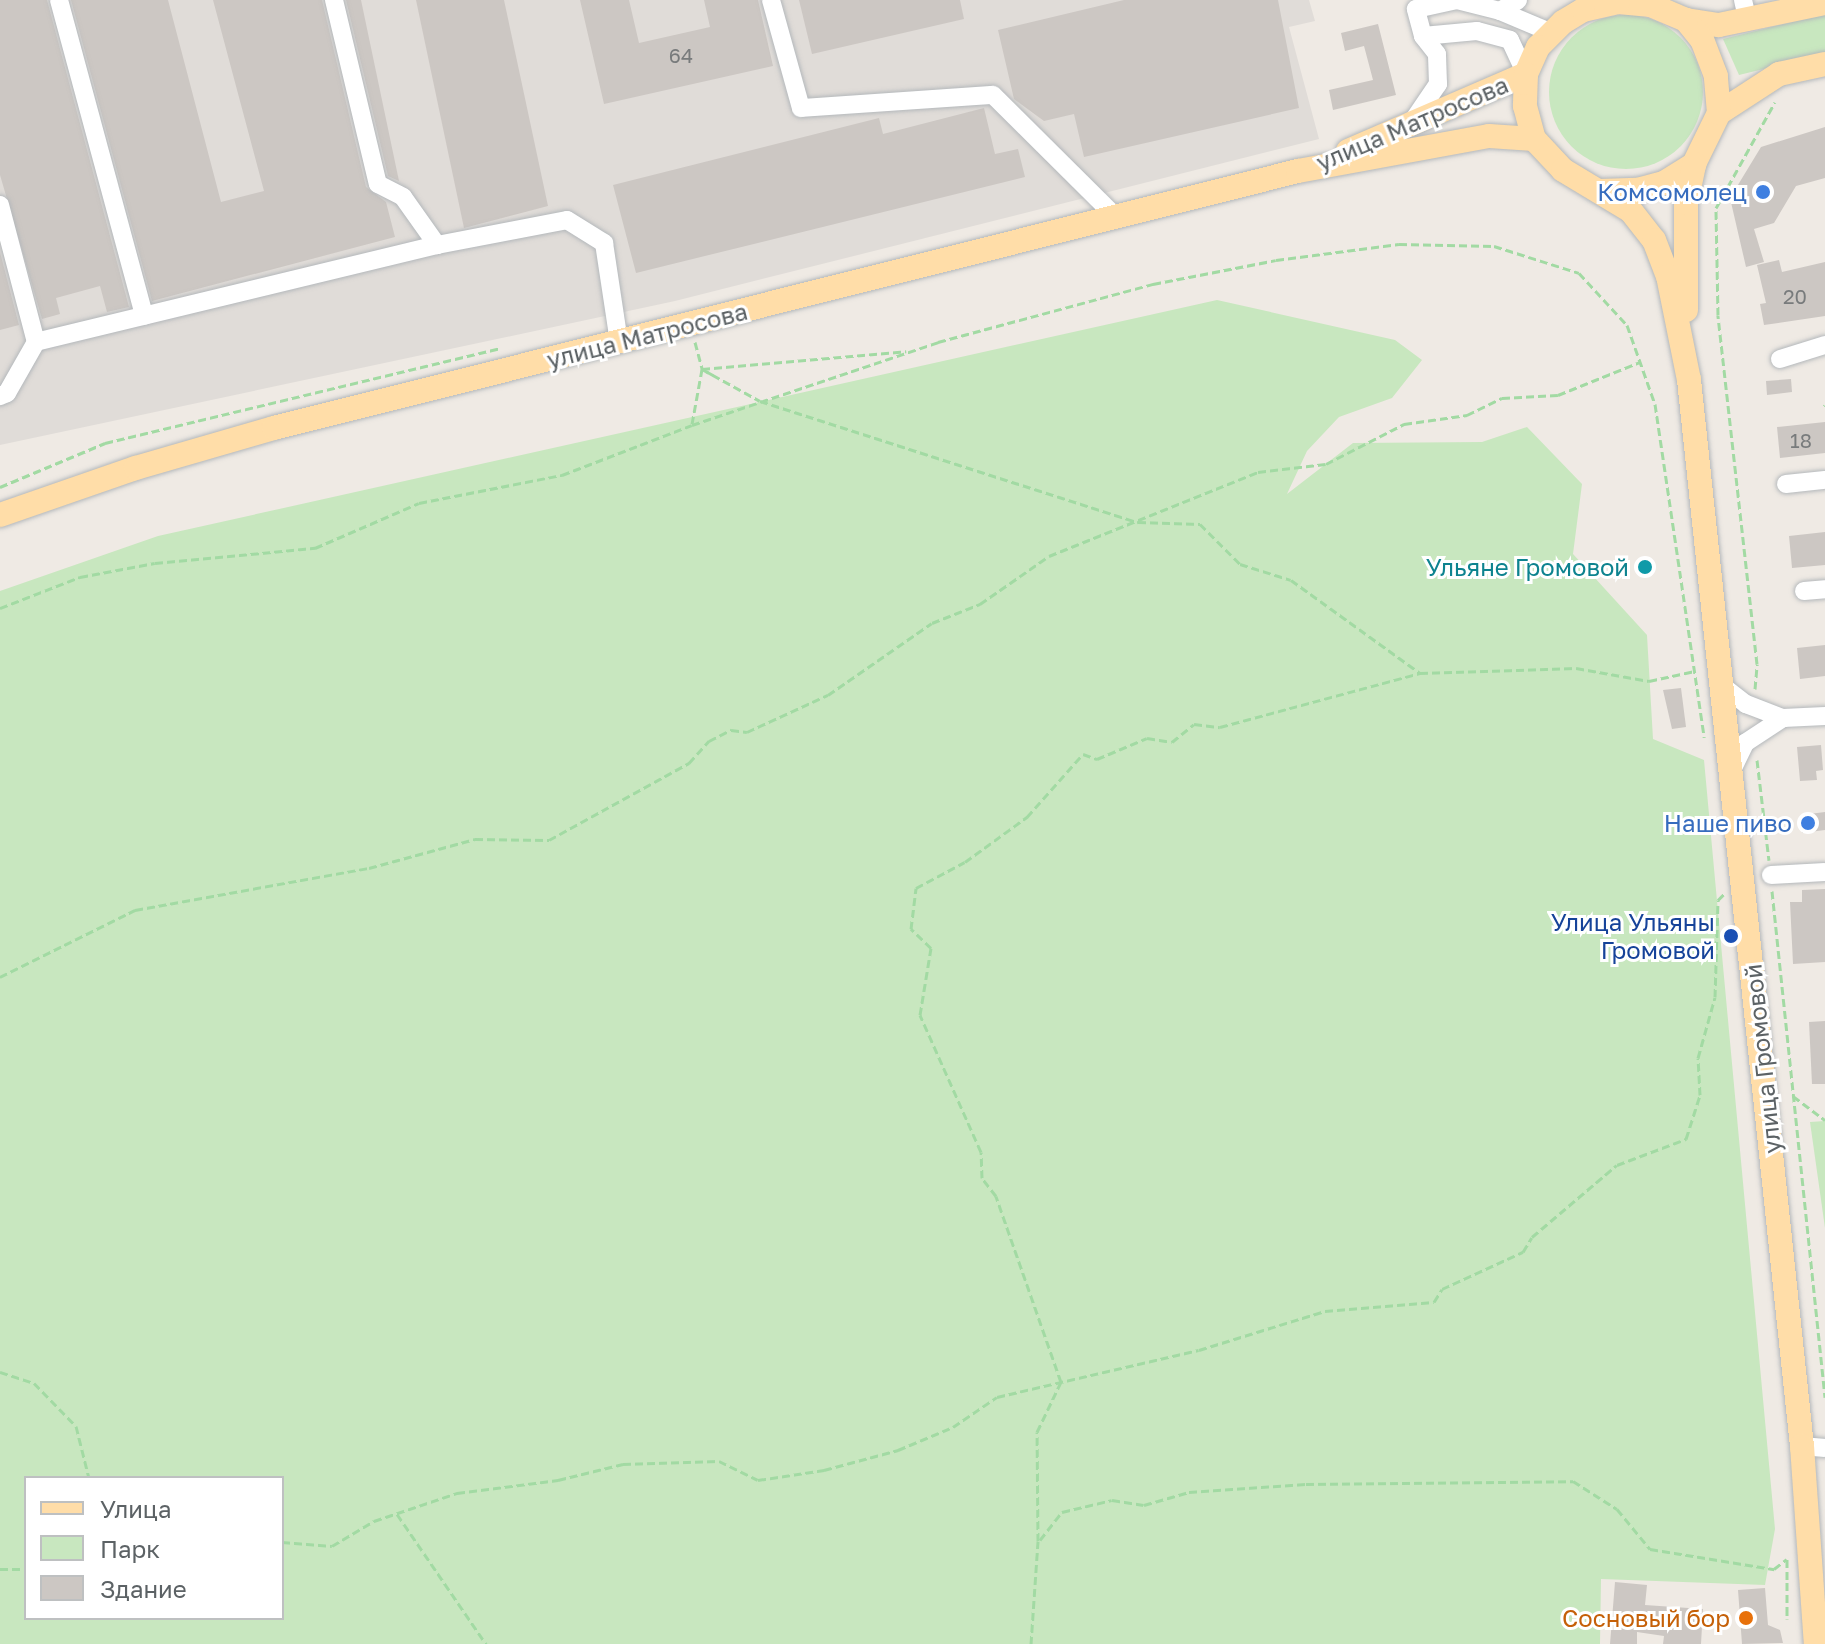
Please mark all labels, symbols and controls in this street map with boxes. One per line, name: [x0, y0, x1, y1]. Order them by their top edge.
house number: 64: [669, 43, 693, 67]
street label: улица Матросова: [1312, 70, 1512, 176]
place label: Комсомолец: [1597, 178, 1747, 206]
marker: Комсомолец: [1754, 183, 1772, 201]
house number: 20: [1783, 284, 1807, 308]
street label: улица Матросова: [544, 296, 750, 374]
house number: 18: [1790, 428, 1812, 452]
place label: Ульяне Громовой: [1426, 553, 1629, 581]
marker: Ульяне Громовой: [1636, 558, 1654, 576]
place label: Наше пиво: [1664, 809, 1792, 837]
marker: Наше пиво: [1799, 814, 1817, 832]
place label: Улица Ульяны Громовой: [1551, 908, 1715, 964]
marker: Улица Ульяны Громовой: [1722, 927, 1740, 945]
street label: улица Громовой: [1738, 963, 1786, 1155]
legend: [24, 1476, 284, 1620]
text: Улица: [100, 1494, 172, 1523]
text: Парк: [100, 1534, 160, 1563]
text: Здание: [100, 1574, 187, 1603]
place label: Сосновый бор: [1562, 1604, 1730, 1632]
marker: Сосновый бор: [1737, 1609, 1755, 1627]

